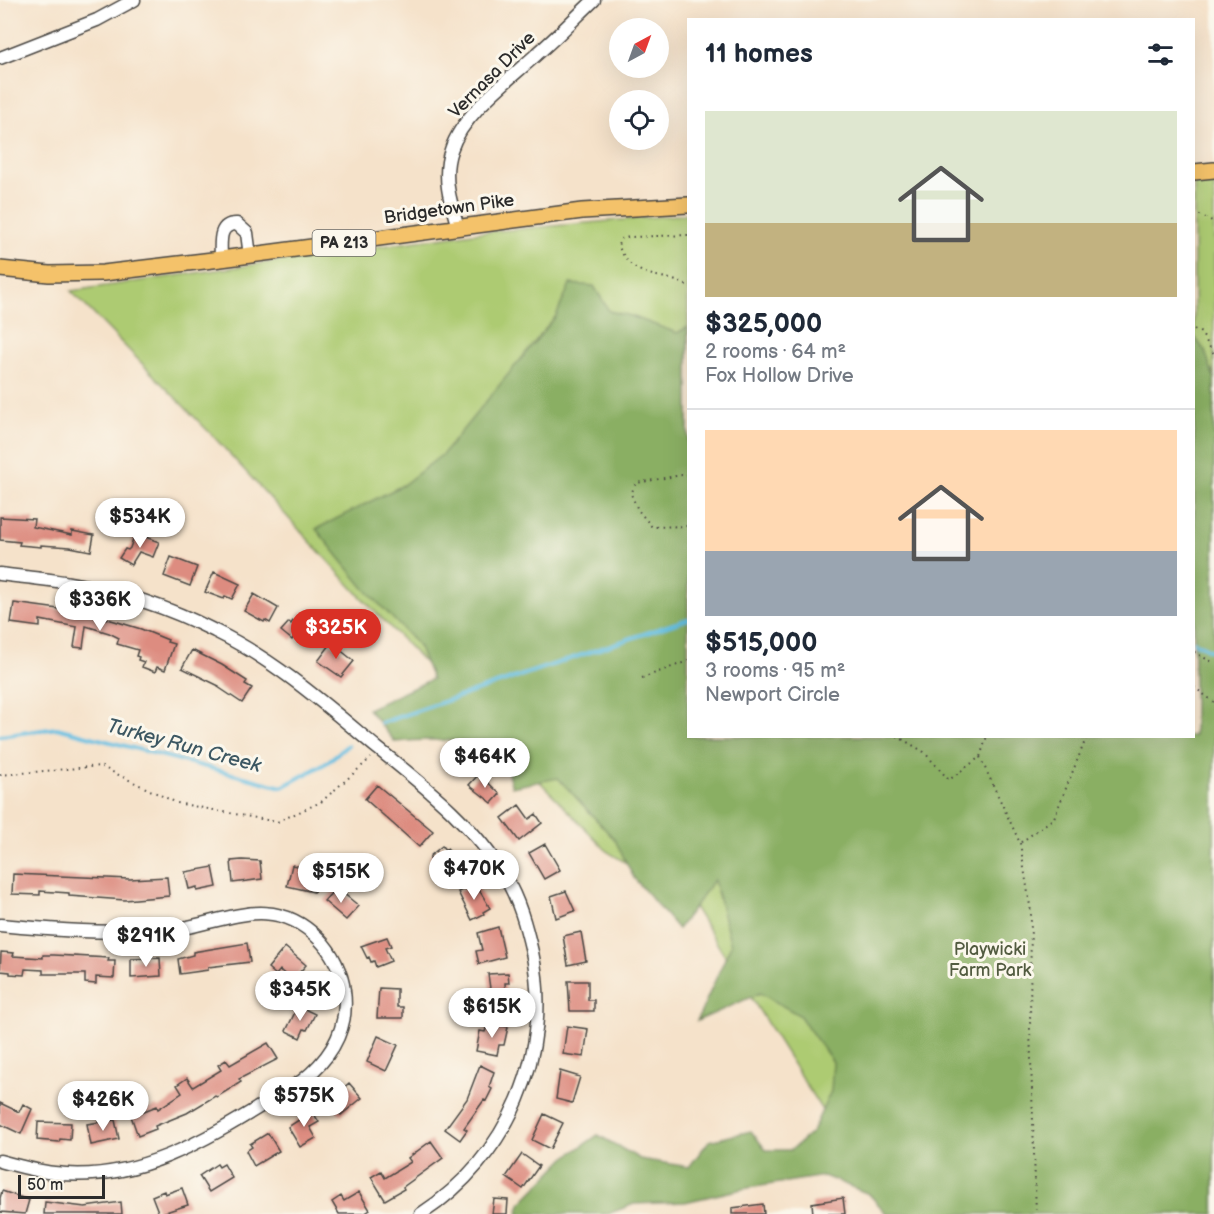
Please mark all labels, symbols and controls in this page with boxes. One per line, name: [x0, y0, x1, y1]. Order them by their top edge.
north arrow: [609, 18, 669, 78]
map controls: [609, 18, 669, 150]
street label: Vernasa Drive: [444, 27, 540, 123]
icon: filters: [1144, 38, 1177, 71]
text: 11 homes: [705, 39, 813, 70]
button: locate: [609, 90, 669, 150]
icon: home: [887, 150, 995, 258]
street label: Bridgetown Pike: [382, 189, 516, 229]
road number: PA 213: [312, 230, 376, 256]
text: $325,000: [705, 309, 822, 340]
text: 2 rooms · 64 m²: [705, 340, 846, 364]
text: Fox Hollow Drive: [705, 364, 854, 388]
icon: home: [887, 469, 995, 577]
pin: $534K: [98, 498, 182, 549]
text: $534K: [109, 505, 171, 529]
pin: $336K: [58, 581, 142, 632]
text: $336K: [69, 588, 131, 612]
pin: $325K: [294, 609, 378, 660]
text: $325K: [305, 616, 367, 640]
text: $515,000: [705, 628, 817, 659]
text: 3 rooms · 95 m²: [705, 659, 845, 683]
text: Newport Circle: [705, 683, 840, 707]
water label: Turkey Run Creek: [104, 714, 265, 778]
pin: $464K: [443, 738, 527, 789]
text: $464K: [454, 745, 516, 769]
pin: $470K: [432, 850, 516, 901]
pin: $515K: [299, 853, 383, 904]
text: $470K: [443, 857, 505, 881]
text: $515K: [312, 860, 370, 884]
pin: $291K: [104, 917, 188, 968]
text: $291K: [117, 924, 175, 948]
park label: Playwicki Farm Park: [949, 939, 1032, 981]
pin: $345K: [258, 971, 342, 1022]
text: $345K: [269, 978, 331, 1002]
pin: $615K: [450, 988, 534, 1039]
text: $615K: [463, 995, 521, 1019]
pin: $575K: [262, 1077, 346, 1128]
pin: $426K: [61, 1081, 145, 1132]
text: $575K: [274, 1084, 334, 1108]
text: $426K: [72, 1088, 134, 1112]
scale bar: [18, 1172, 105, 1200]
text: 50 m: [27, 1176, 63, 1195]

